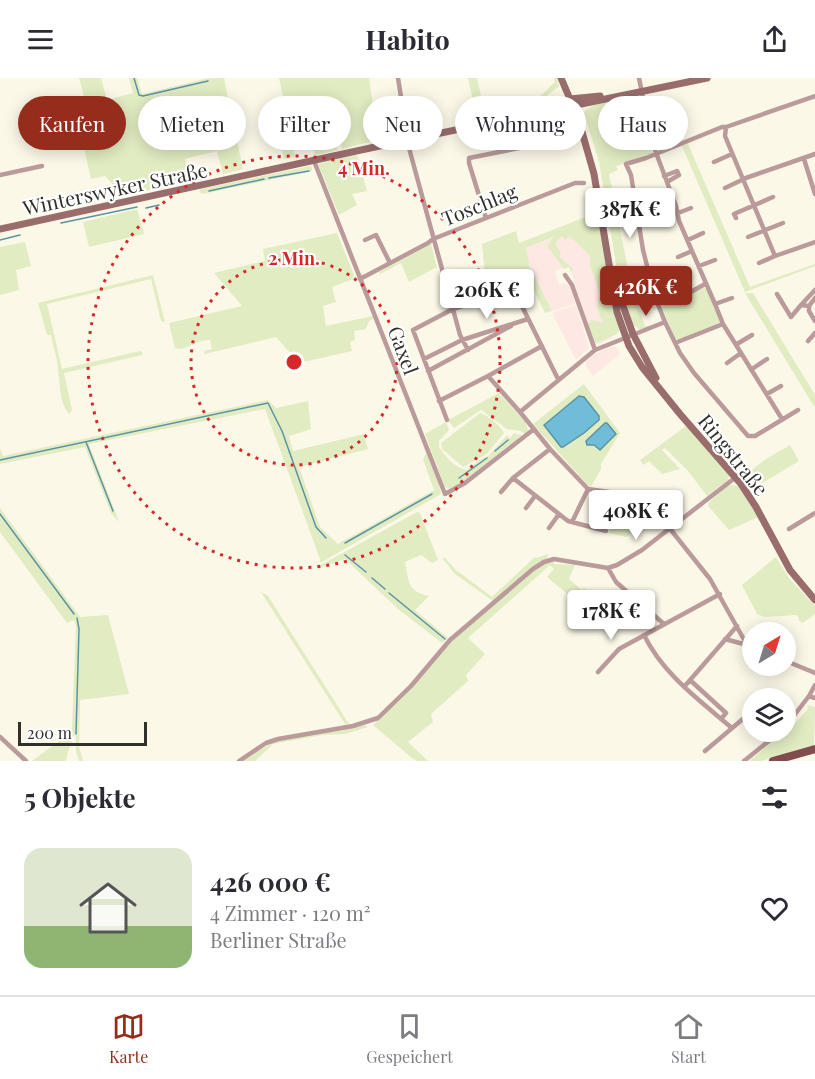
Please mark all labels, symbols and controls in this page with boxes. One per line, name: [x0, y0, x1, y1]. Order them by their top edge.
text: Habito: [365, 21, 450, 57]
icon: menu: [24, 23, 57, 56]
icon: share: [758, 23, 791, 56]
chip: Kaufen: [18, 96, 126, 150]
chip: Mieten: [138, 96, 246, 150]
chip: Filter: [258, 96, 351, 150]
chip: Neu: [363, 96, 443, 150]
chip: Wohnung: [455, 96, 586, 150]
chip: Haus: [598, 96, 688, 150]
street label: Winterswyker Straße: [19, 155, 210, 221]
text: 4 Min.: [338, 156, 390, 180]
street label: Toschlag: [437, 176, 521, 231]
pin: 387K €: [581, 188, 679, 239]
text: 387K €: [599, 194, 661, 221]
text: 2 Min.: [268, 246, 320, 270]
pin: 426K €: [597, 266, 695, 317]
pin: 206K €: [438, 269, 536, 320]
text: 426K €: [614, 272, 678, 299]
text: 206K €: [454, 275, 520, 302]
street label: Gaxel: [382, 322, 426, 378]
centre of rings: [284, 352, 304, 372]
street label: Ringstraße: [693, 408, 775, 500]
pin: 408K €: [587, 490, 685, 541]
text: 408K €: [603, 496, 669, 523]
pin: 178K €: [562, 590, 660, 641]
text: 178K €: [581, 596, 641, 623]
north arrow: [742, 622, 796, 676]
map controls: [742, 622, 796, 742]
button: layers: [742, 688, 796, 742]
scale bar: [18, 719, 147, 746]
text: 200 m: [27, 722, 72, 743]
text: 5 Objekte: [24, 780, 136, 815]
icon: filters: [758, 781, 791, 814]
text: 426 000 €: [210, 864, 331, 899]
icon: home: [72, 872, 144, 944]
icon: heart: [758, 892, 791, 925]
text: 4 Zimmer · 120 m²: [210, 899, 370, 926]
text: Berliner Straße: [210, 926, 347, 953]
tab: Karte: [109, 1010, 148, 1067]
tab: Gespeichert: [366, 1010, 453, 1067]
tab: Start: [671, 1010, 706, 1067]

